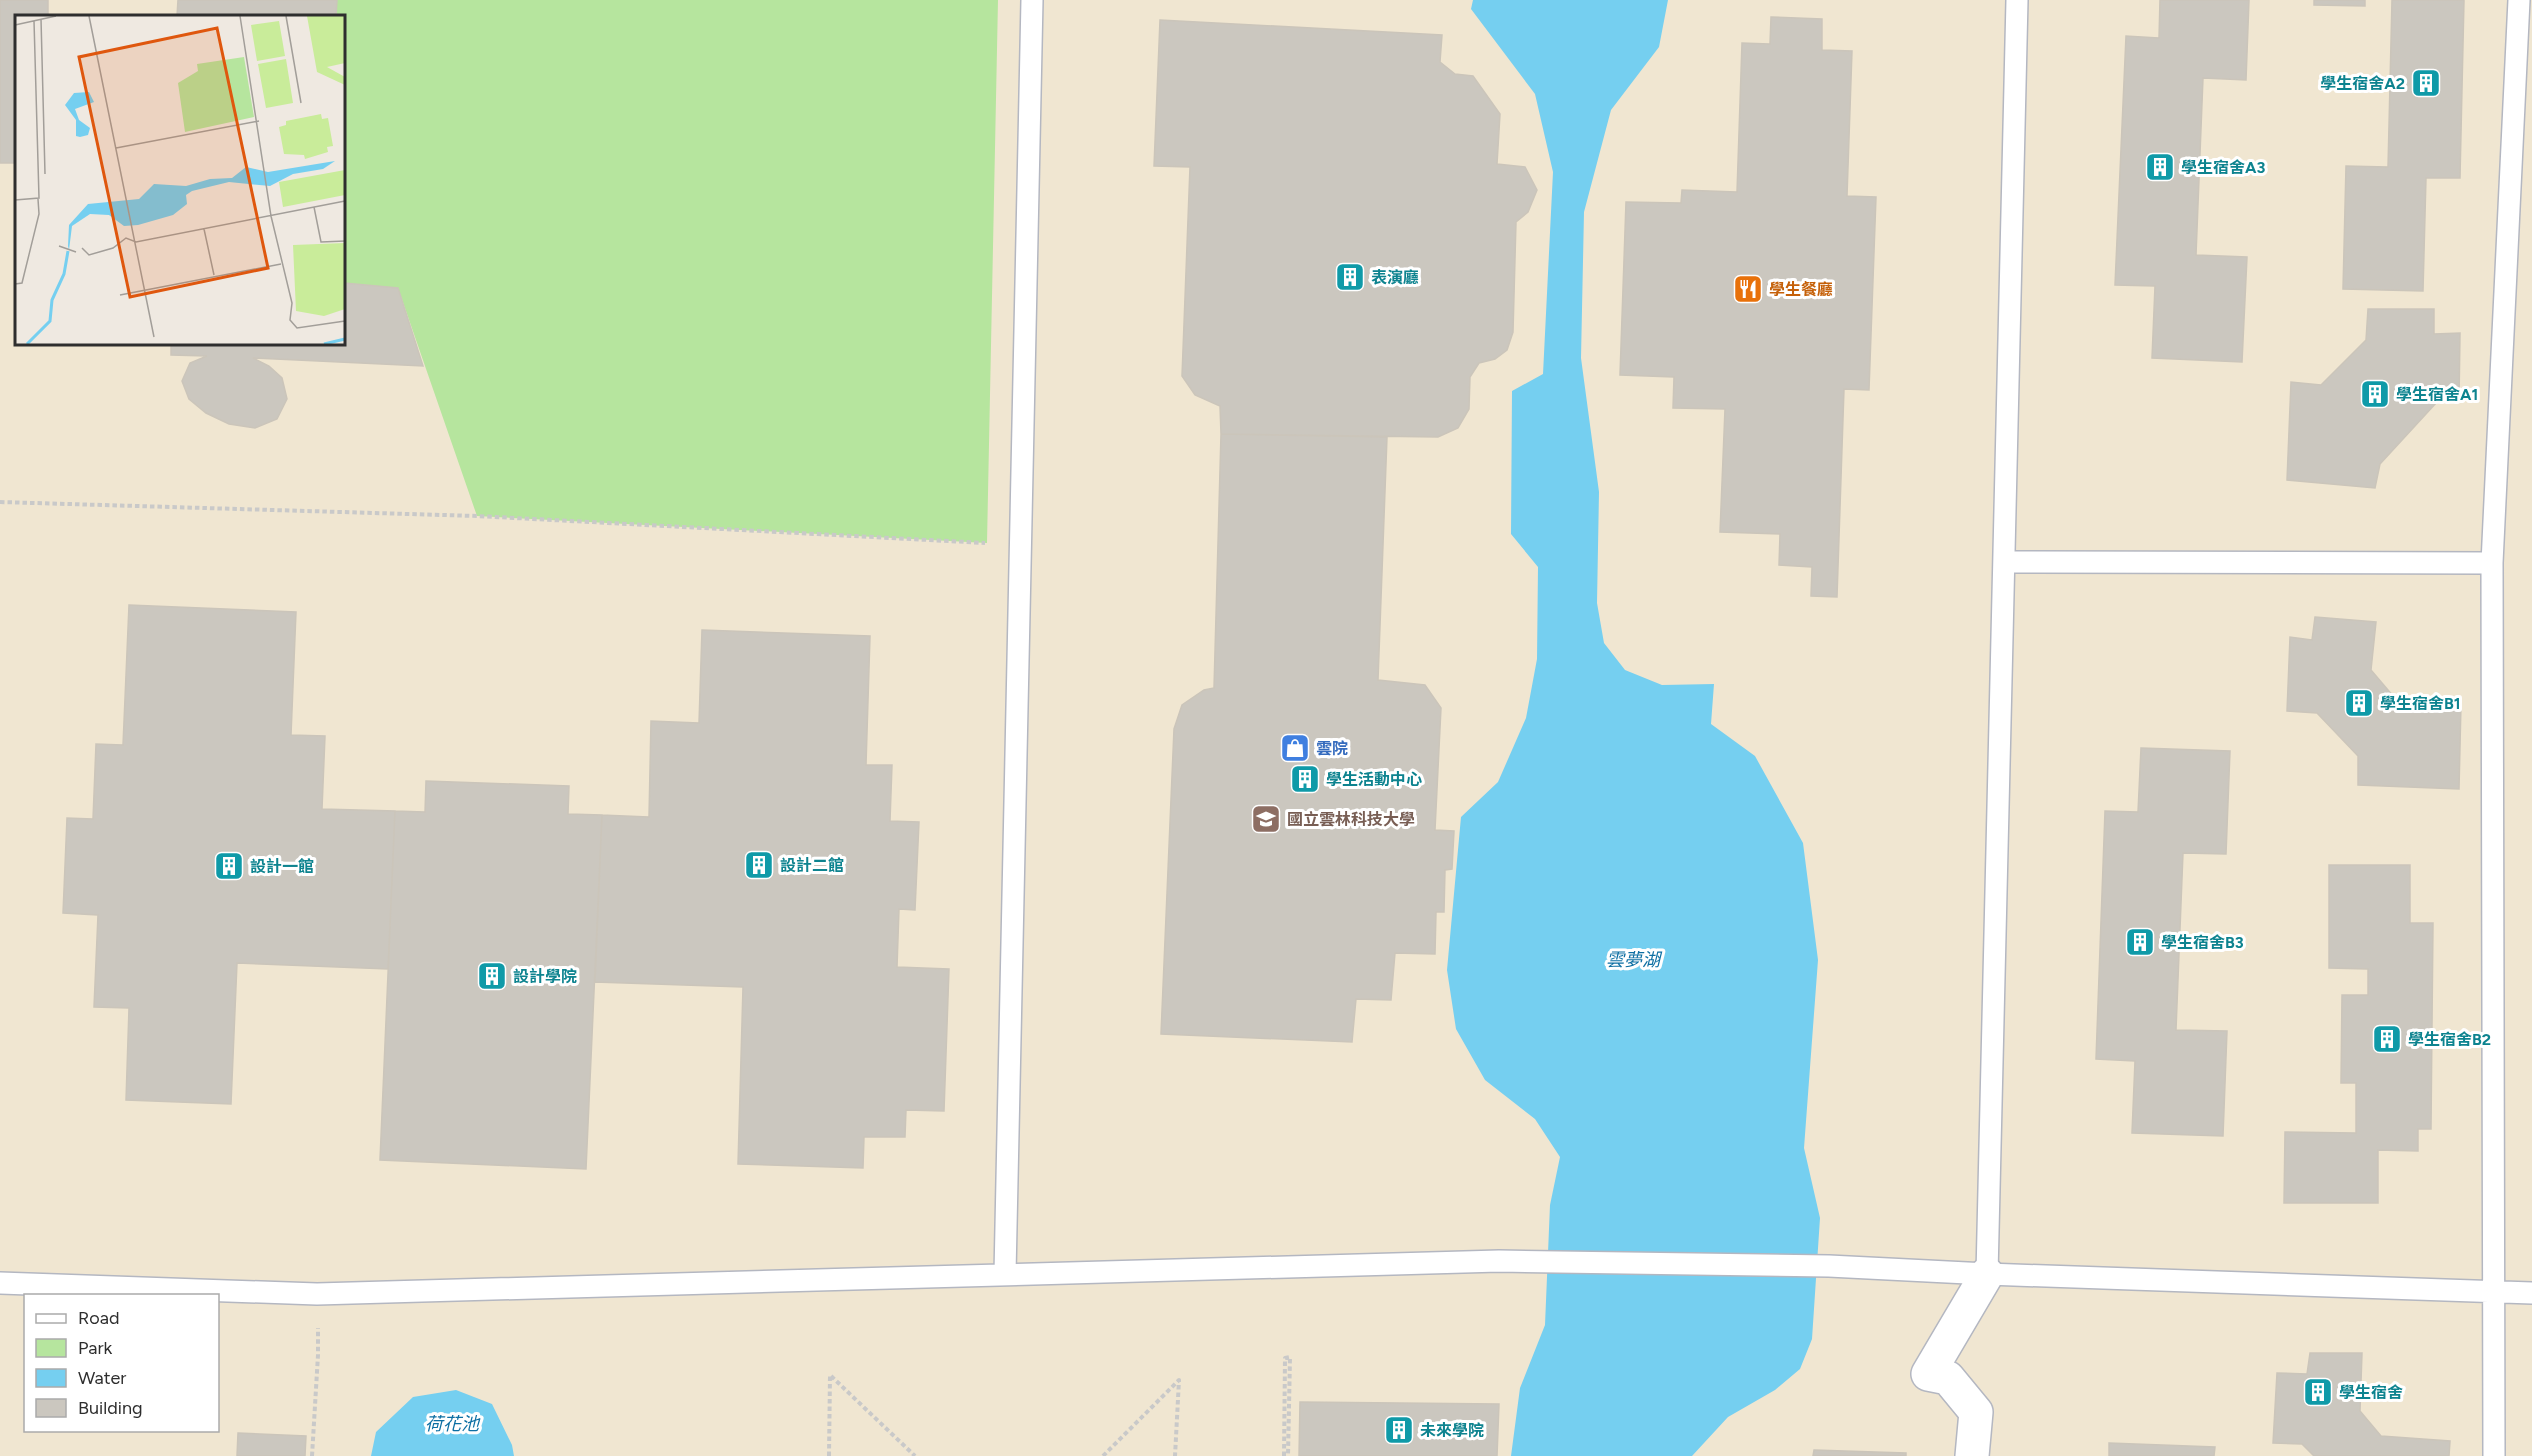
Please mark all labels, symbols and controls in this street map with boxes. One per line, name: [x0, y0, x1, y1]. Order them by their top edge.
inset map: [15, 15, 345, 345]
building icon: 學生宿舍A2: [2410, 67, 2442, 99]
place label: 學生宿舍A2: [2320, 74, 2405, 93]
building icon: 學生宿舍A3: [2144, 151, 2176, 183]
place label: 學生宿舍A3: [2181, 158, 2265, 177]
building icon: 表演廳: [1334, 261, 1366, 293]
place label: 表演廳: [1371, 268, 1419, 287]
restaurant icon: 學生餐廳: [1732, 273, 1764, 305]
place label: 學生餐廳: [1769, 280, 1833, 299]
building icon: 學生宿舍A1: [2359, 378, 2391, 410]
place label: 學生宿舍A1: [2396, 385, 2478, 404]
building icon: 學生宿舍B1: [2343, 687, 2375, 719]
place label: 學生宿舍B1: [2380, 694, 2461, 713]
shop icon: 雲院: [1279, 732, 1311, 764]
place label: 雲院: [1316, 739, 1348, 758]
building icon: 學生活動中心: [1289, 763, 1321, 795]
place label: 學生活動中心: [1326, 770, 1422, 789]
school or university icon: 國立雲林科技大學: [1250, 803, 1282, 835]
place label: 國立雲林科技大學: [1287, 810, 1415, 829]
building icon: 設計二館: [743, 849, 775, 881]
building icon: 設計一館: [213, 850, 245, 882]
place label: 設計二館: [780, 856, 844, 875]
place label: 設計一館: [250, 857, 314, 876]
building icon: 學生宿舍B3: [2124, 926, 2156, 958]
place label: 學生宿舍B3: [2161, 933, 2244, 952]
water label: 雲夢湖: [1606, 949, 1663, 971]
building icon: 設計學院: [476, 960, 508, 992]
place label: 設計學院: [513, 967, 577, 986]
building icon: 學生宿舍B2: [2371, 1023, 2403, 1055]
place label: 學生宿舍B2: [2408, 1030, 2491, 1049]
legend: [24, 1294, 219, 1432]
text: Road: [78, 1307, 119, 1329]
text: Park: [78, 1337, 113, 1359]
text: Water: [78, 1367, 126, 1389]
building icon: 學生宿舍: [2302, 1376, 2334, 1408]
place label: 學生宿舍: [2339, 1383, 2403, 1402]
text: Building: [78, 1397, 143, 1419]
water label: 荷花池: [425, 1413, 481, 1435]
building icon: 未來學院: [1383, 1414, 1415, 1446]
place label: 未來學院: [1420, 1421, 1484, 1440]

